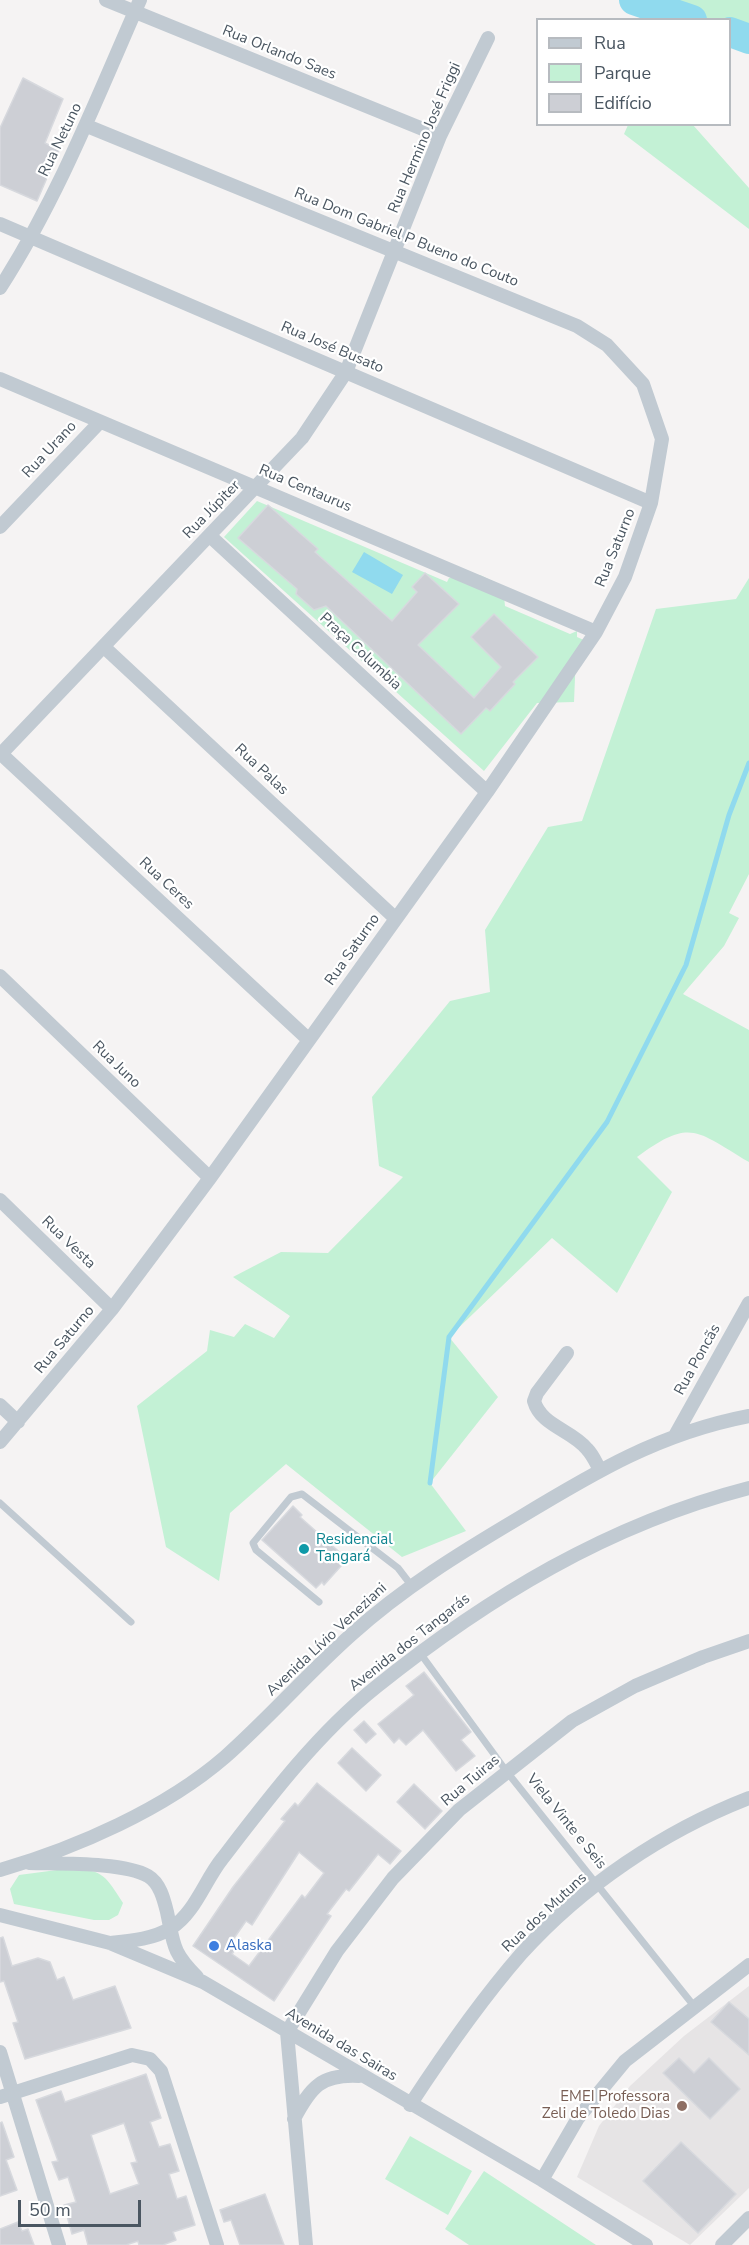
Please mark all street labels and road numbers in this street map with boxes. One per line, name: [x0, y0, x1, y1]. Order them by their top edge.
street label: Rua Orlando Saes: [219, 22, 339, 84]
street label: Rua Hermino José Friggi: [385, 60, 465, 216]
street label: Rua Netuno: [35, 100, 87, 180]
street label: Rua Dom Gabriel P Bueno do Couto: [291, 185, 521, 291]
street label: Rua José Busato: [278, 318, 386, 378]
street label: Rua Urano: [19, 418, 81, 482]
street label: Rua Centaurus: [256, 461, 354, 517]
street label: Rua Júpiter: [180, 477, 244, 543]
street label: Rua Saturno: [592, 506, 640, 590]
street label: Praça Columbia: [315, 610, 405, 694]
street label: Rua Palas: [230, 741, 292, 799]
street label: Rua Ceres: [135, 854, 197, 914]
street label: Rua Saturno: [322, 911, 384, 989]
street label: Rua Juno: [88, 1038, 144, 1092]
street label: Rua Vesta: [37, 1213, 99, 1273]
street label: Rua Saturno: [31, 1302, 99, 1378]
street label: Rua Poncãs: [671, 1321, 725, 1399]
street label: Avenida Lívio Veneziani: [263, 1580, 391, 1700]
street label: Avenida dos Tangarás: [346, 1590, 474, 1696]
street label: Rua Tuiras: [438, 1751, 504, 1811]
street label: Viela Vinte e Seis: [522, 1771, 610, 1873]
street label: Rua dos Mutuns: [499, 1869, 591, 1957]
street label: Avenida das Sairas: [282, 2004, 400, 2086]

